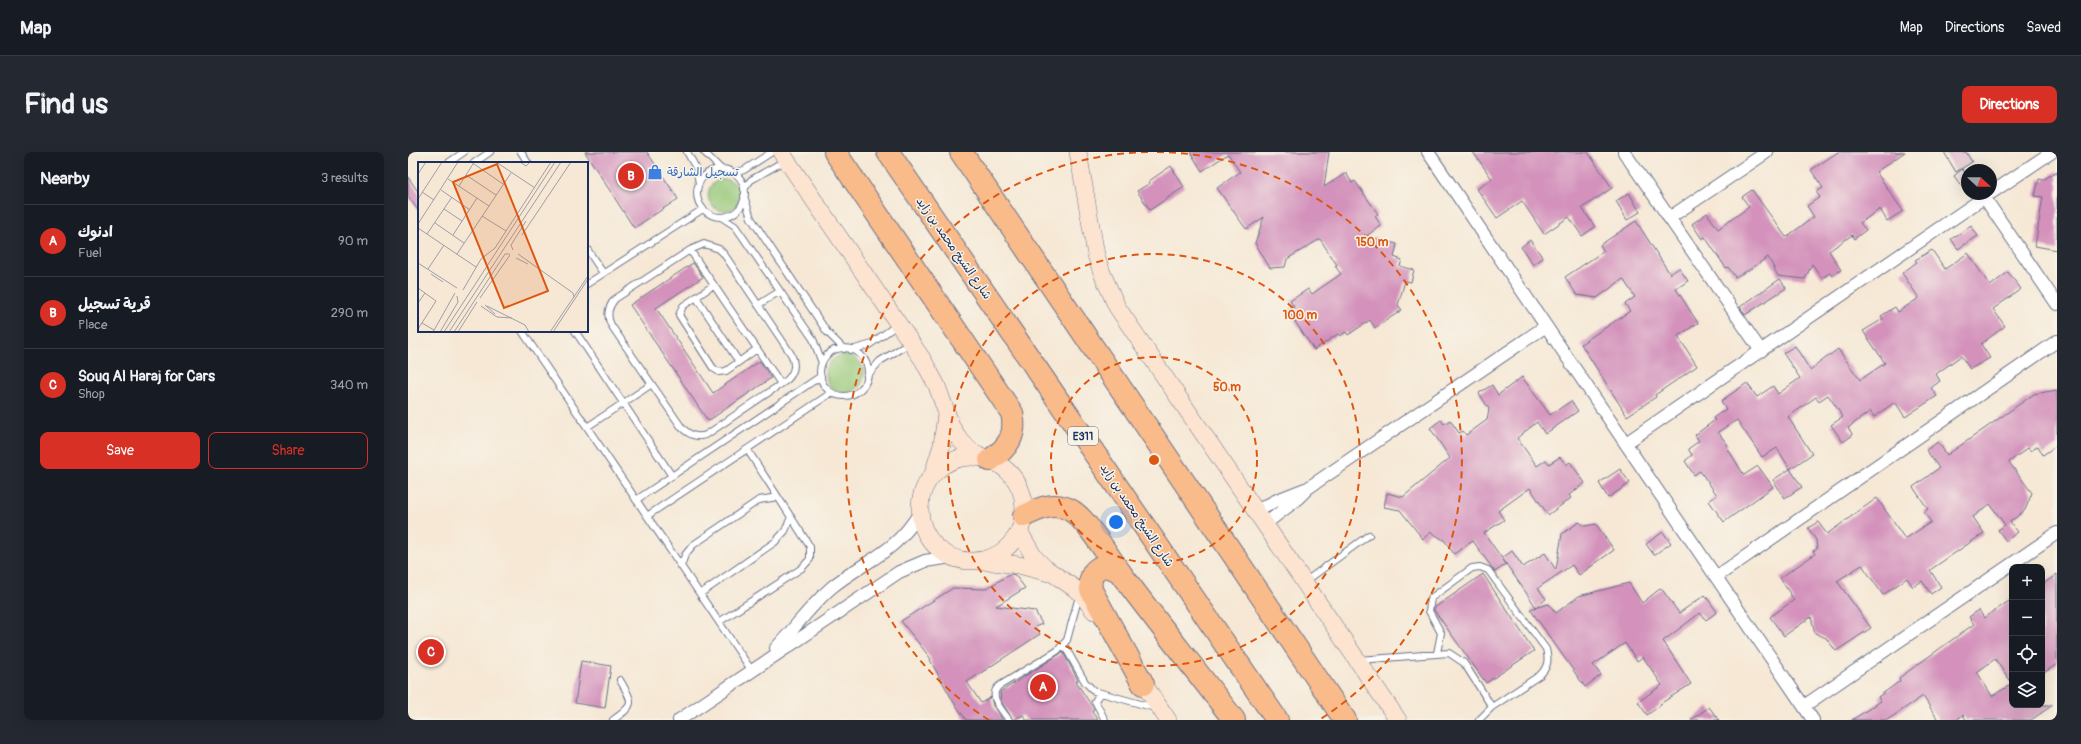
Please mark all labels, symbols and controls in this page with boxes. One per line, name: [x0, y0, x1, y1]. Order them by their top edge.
text: Map: [20, 16, 51, 40]
text: Map: [1900, 19, 1923, 36]
text: Directions: [1945, 19, 2004, 36]
text: Saved: [2026, 19, 2061, 36]
button: Directions: [1962, 86, 2057, 123]
text: Find us: [24, 87, 108, 122]
pin: B: [618, 161, 644, 191]
inset map: [418, 162, 588, 332]
shop icon: تسجيل الشارقة: [646, 163, 664, 181]
north arrow: [1961, 164, 1997, 200]
place label: تسجيل الشارقة: [667, 165, 739, 180]
text: Nearby: [40, 168, 89, 189]
text: 3 results: [321, 170, 368, 186]
street label: شارع الشيخ محمد بن زايد: [912, 194, 995, 303]
text: ادنوك: [78, 223, 113, 242]
text: A: [49, 233, 57, 249]
text: 90 m: [338, 233, 368, 249]
text: 150 m: [1356, 235, 1389, 250]
text: Fuel: [78, 245, 102, 261]
text: قرية تسجيل: [78, 295, 151, 314]
text: B: [49, 305, 57, 321]
text: 290 m: [331, 305, 368, 321]
text: 100 m: [1283, 308, 1318, 323]
text: Place: [78, 317, 107, 333]
text: Souq Al Haraj for Cars: [78, 367, 215, 386]
text: C: [49, 377, 57, 393]
text: 340 m: [330, 377, 368, 393]
text: 50 m: [1213, 380, 1241, 395]
text: Shop: [78, 386, 105, 402]
road number: E311: [1068, 427, 1098, 445]
button: Save: [40, 432, 200, 469]
button: Share: [208, 432, 368, 469]
centre of rings: [1147, 453, 1161, 467]
street label: شارع الشيخ محمد بن زايد: [1096, 461, 1177, 570]
your location: [1106, 512, 1126, 532]
map controls: [2009, 564, 2045, 708]
button: +: [2009, 564, 2045, 600]
button: −: [2009, 600, 2045, 636]
button: locate: [2009, 636, 2045, 672]
pin: C: [418, 637, 444, 667]
pin: A: [1030, 672, 1056, 702]
button: layers: [2009, 672, 2045, 708]

